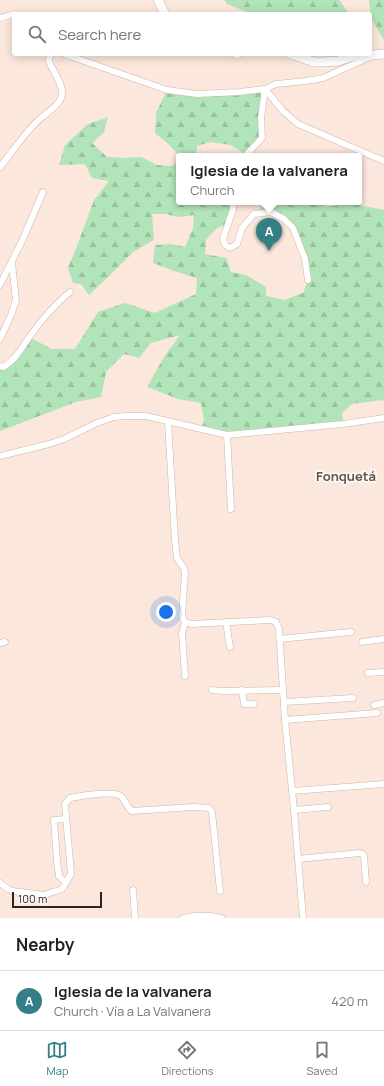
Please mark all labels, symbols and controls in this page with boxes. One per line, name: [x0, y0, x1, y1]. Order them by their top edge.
search box: [12, 12, 372, 56]
icon: search: [26, 23, 48, 45]
text: Search here: [58, 24, 141, 45]
popup: [176, 153, 362, 205]
text: Iglesia de la valvanera: [190, 160, 348, 181]
text: Church: [190, 181, 234, 199]
pin: A: [256, 218, 282, 251]
district label: Fonquetá: [316, 467, 376, 485]
your location: [156, 602, 176, 622]
scale bar: [12, 890, 102, 909]
text: 100 m: [18, 891, 47, 906]
text: Nearby: [16, 933, 74, 956]
text: Iglesia de la valvanera: [54, 981, 212, 1002]
text: A: [25, 992, 33, 1010]
text: 420 m: [331, 992, 368, 1010]
text: Church · Vía a La Valvanera: [54, 1002, 211, 1020]
tab: Map: [46, 1039, 68, 1078]
tab: Directions: [161, 1039, 214, 1078]
tab: Saved: [307, 1039, 338, 1078]

